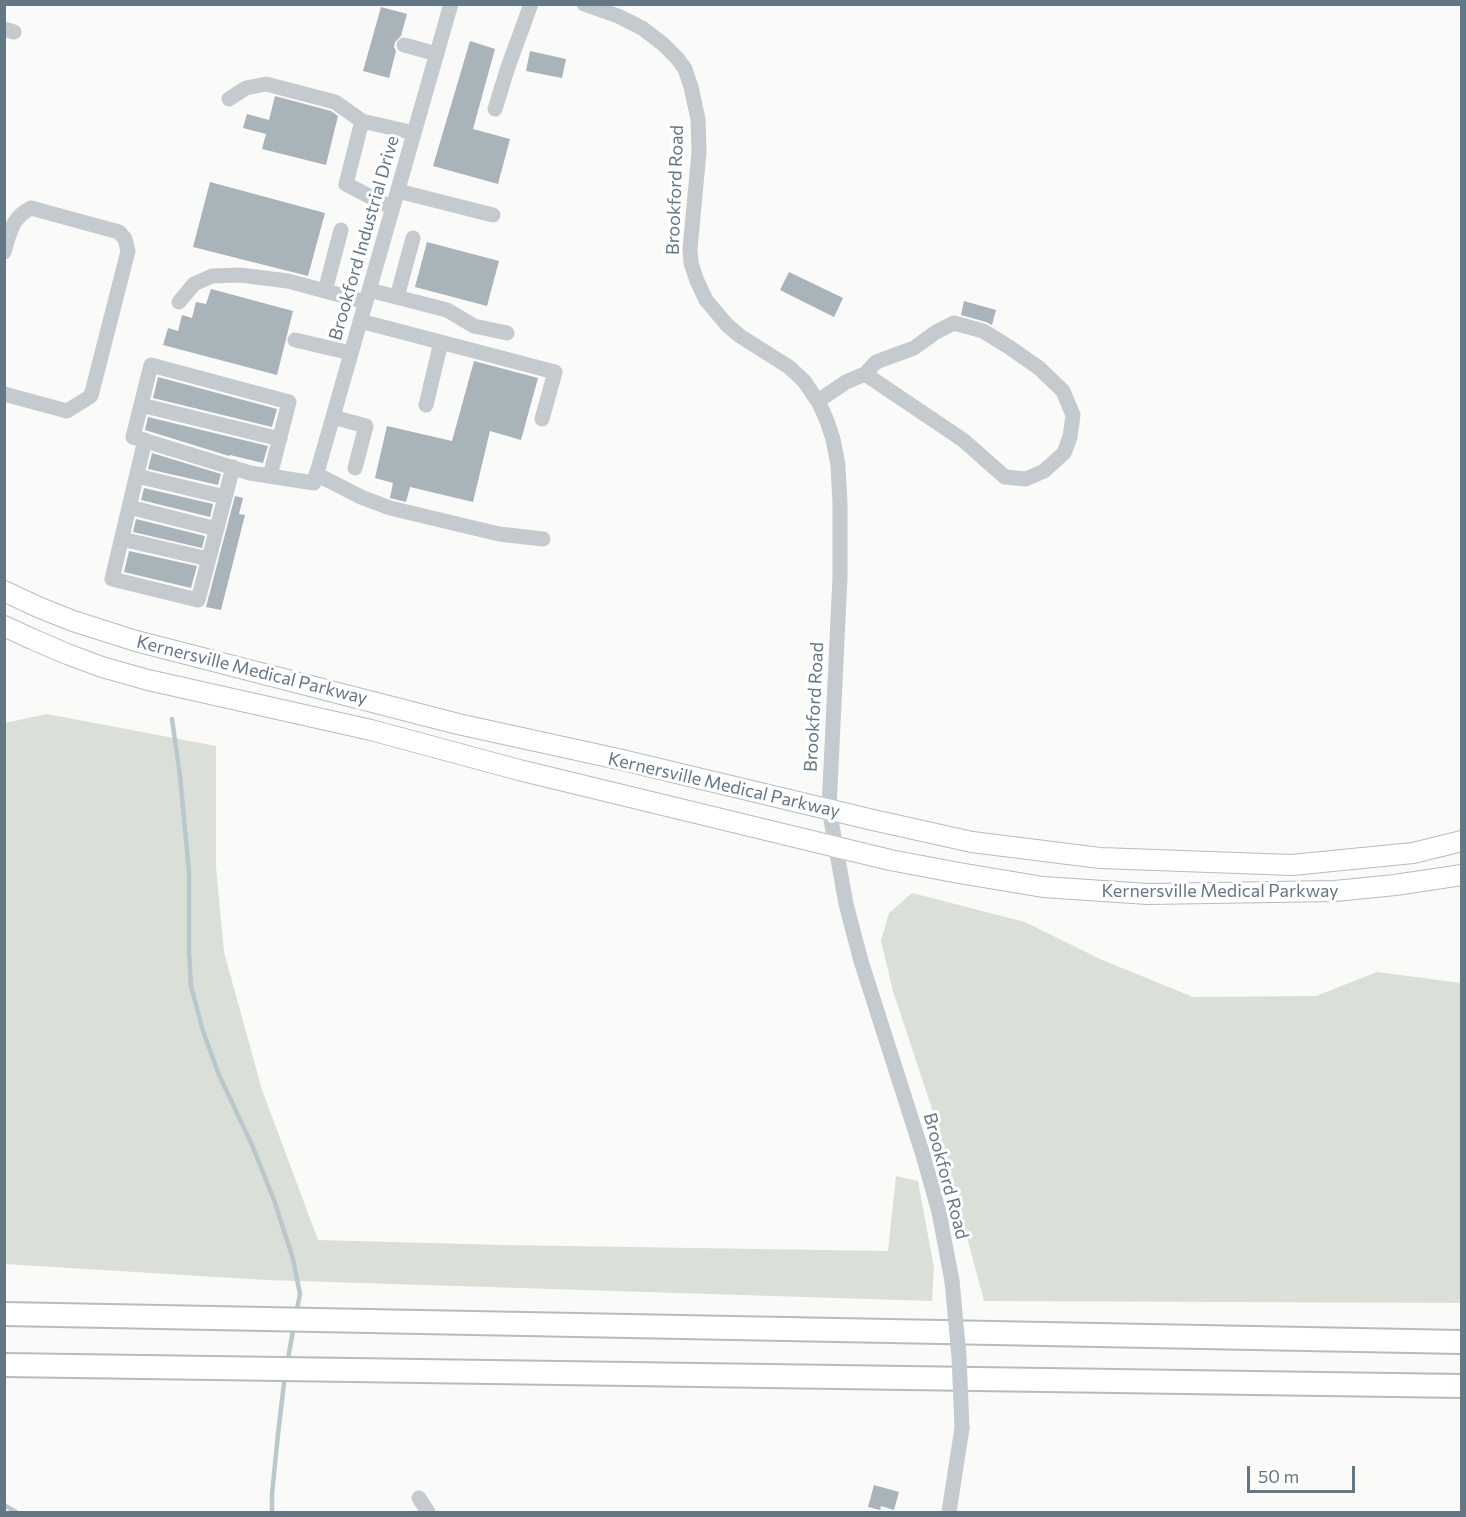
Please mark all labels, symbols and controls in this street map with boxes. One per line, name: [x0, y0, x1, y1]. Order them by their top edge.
street label: Brookford Road: [662, 125, 688, 255]
street label: Brookford Industrial Drive: [324, 133, 404, 343]
street label: Kernersville Medical Parkway: [134, 631, 370, 709]
street label: Brookford Road: [800, 642, 828, 772]
street label: Kernersville Medical Parkway: [606, 748, 842, 822]
street label: Kernersville Medical Parkway: [1101, 880, 1339, 902]
street label: Brookford Road: [919, 1110, 973, 1242]
scale bar: [1250, 1454, 1358, 1492]
text: 50 m: [1258, 1465, 1299, 1487]

